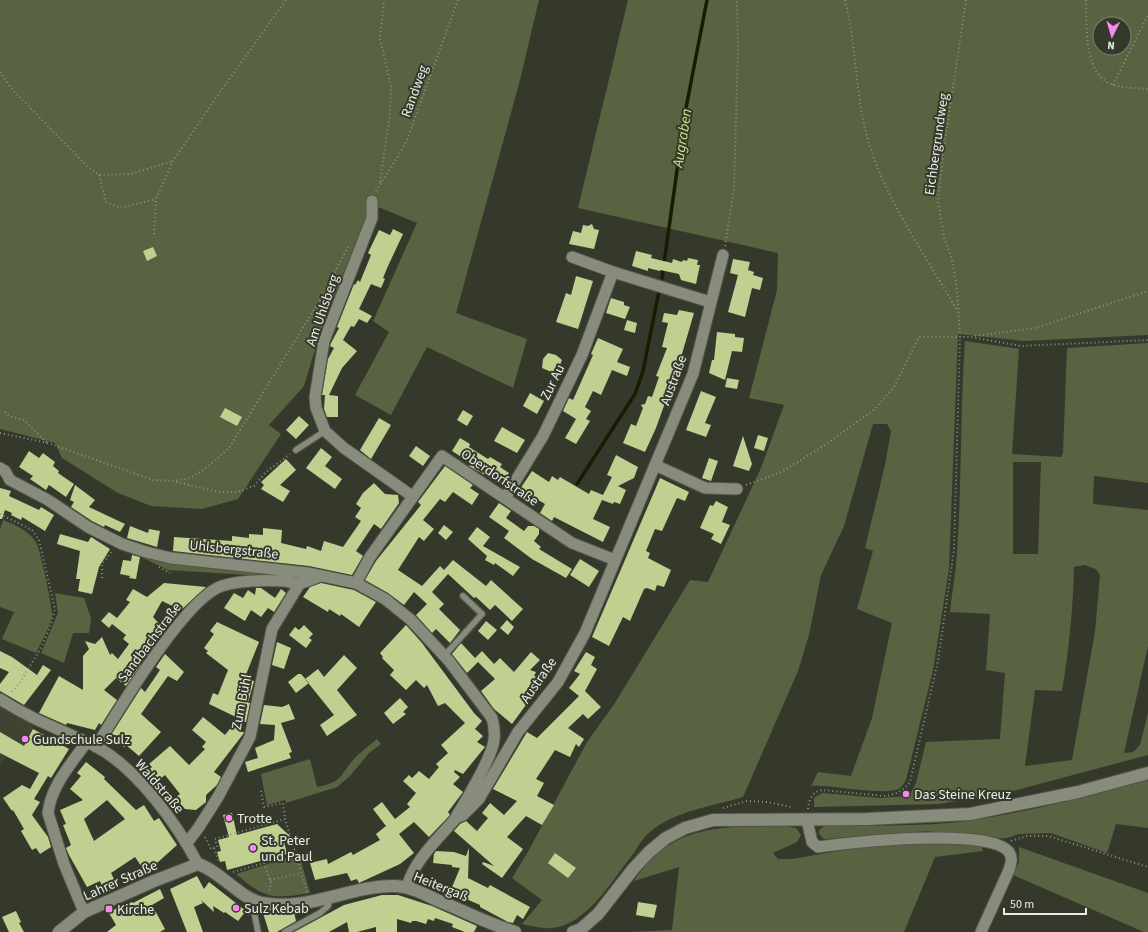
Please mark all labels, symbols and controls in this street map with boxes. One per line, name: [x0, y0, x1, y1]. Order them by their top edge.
north arrow: [1092, 16, 1132, 56]
text: N: [1107, 38, 1115, 53]
street label: Randweg: [396, 62, 434, 120]
street label: Eichbergrundweg: [920, 92, 954, 197]
water label: Augraben: [667, 107, 698, 170]
street label: Am Uhlsberg: [301, 272, 345, 349]
street label: Austraße: [656, 352, 692, 408]
street label: Zur Au: [536, 361, 570, 404]
street label: Oberdorfstraße: [457, 444, 542, 511]
street label: Uhlsbergstraße: [188, 535, 279, 565]
street label: Sandbachstraße: [113, 598, 187, 687]
street label: Austraße: [516, 653, 562, 708]
street label: Zum Bühl: [227, 672, 257, 732]
place label: Gundschule Sulz: [33, 730, 130, 750]
marker: Gundschule Sulz: [20, 734, 30, 744]
street label: Waldstraße: [130, 755, 189, 818]
place label: Das Steine Kreuz: [914, 785, 1011, 805]
marker: Das Steine Kreuz: [901, 789, 911, 799]
place label: Trotte: [237, 809, 272, 829]
marker: Trotte: [224, 813, 234, 823]
place label: St. Peter und Paul: [261, 831, 313, 867]
marker: St. Peter und Paul: [248, 843, 258, 853]
street label: Lahrer Straße: [80, 856, 161, 906]
street label: Heitergaß: [410, 867, 471, 907]
scale bar: [1004, 890, 1086, 916]
text: 50 m: [1010, 896, 1034, 913]
place label: Sulz Kebab: [244, 899, 309, 919]
place label: Kirche: [117, 900, 154, 920]
marker: Sulz Kebab: [231, 903, 241, 913]
marker: Kirche: [104, 904, 114, 914]

